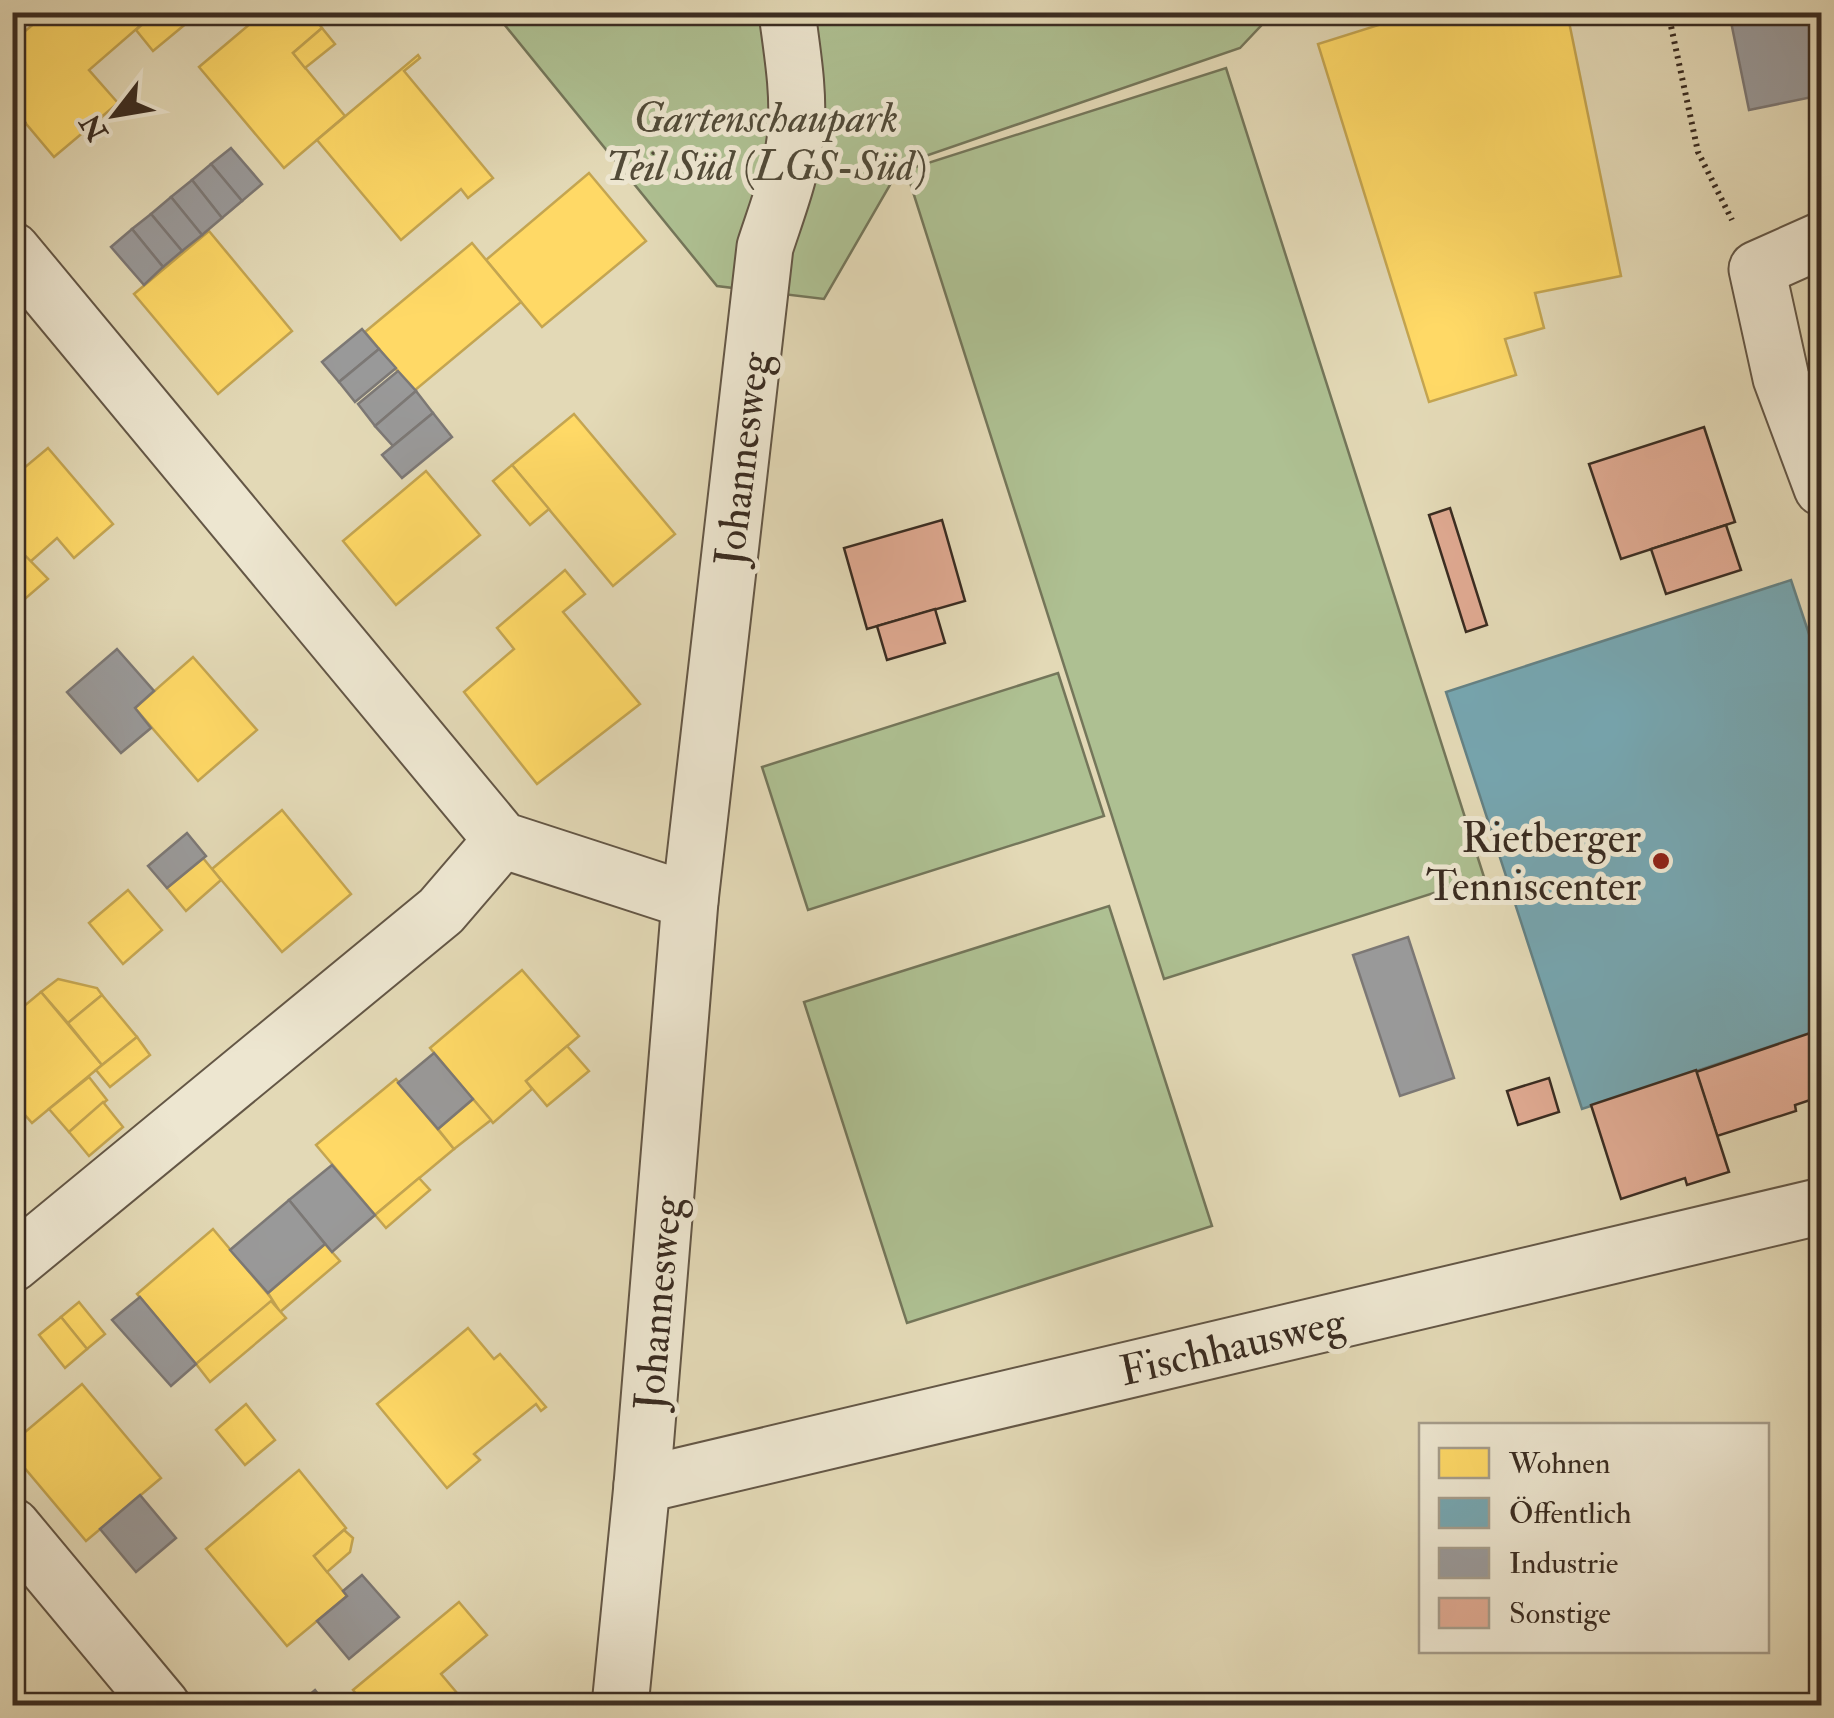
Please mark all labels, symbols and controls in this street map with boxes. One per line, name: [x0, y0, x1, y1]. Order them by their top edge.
north arrow: [65, 65, 165, 165]
park label: Gartenschaupark Teil Süd (LGS-Süd): [605, 93, 927, 193]
text: N: [73, 107, 117, 148]
street label: Johannesweg: [704, 348, 782, 570]
place label: Rietberger Tenniscenter: [1426, 813, 1641, 913]
marker: Rietberger Tenniscenter: [1650, 850, 1672, 872]
street label: Johannesweg: [624, 1193, 694, 1413]
street label: Fischhausweg: [1115, 1295, 1352, 1398]
legend: [1419, 1423, 1769, 1653]
text: Wohnen: [1508, 1445, 1610, 1482]
text: Öffentlich: [1509, 1495, 1632, 1532]
text: Industrie: [1509, 1545, 1618, 1582]
text: Sonstige: [1509, 1595, 1611, 1632]

